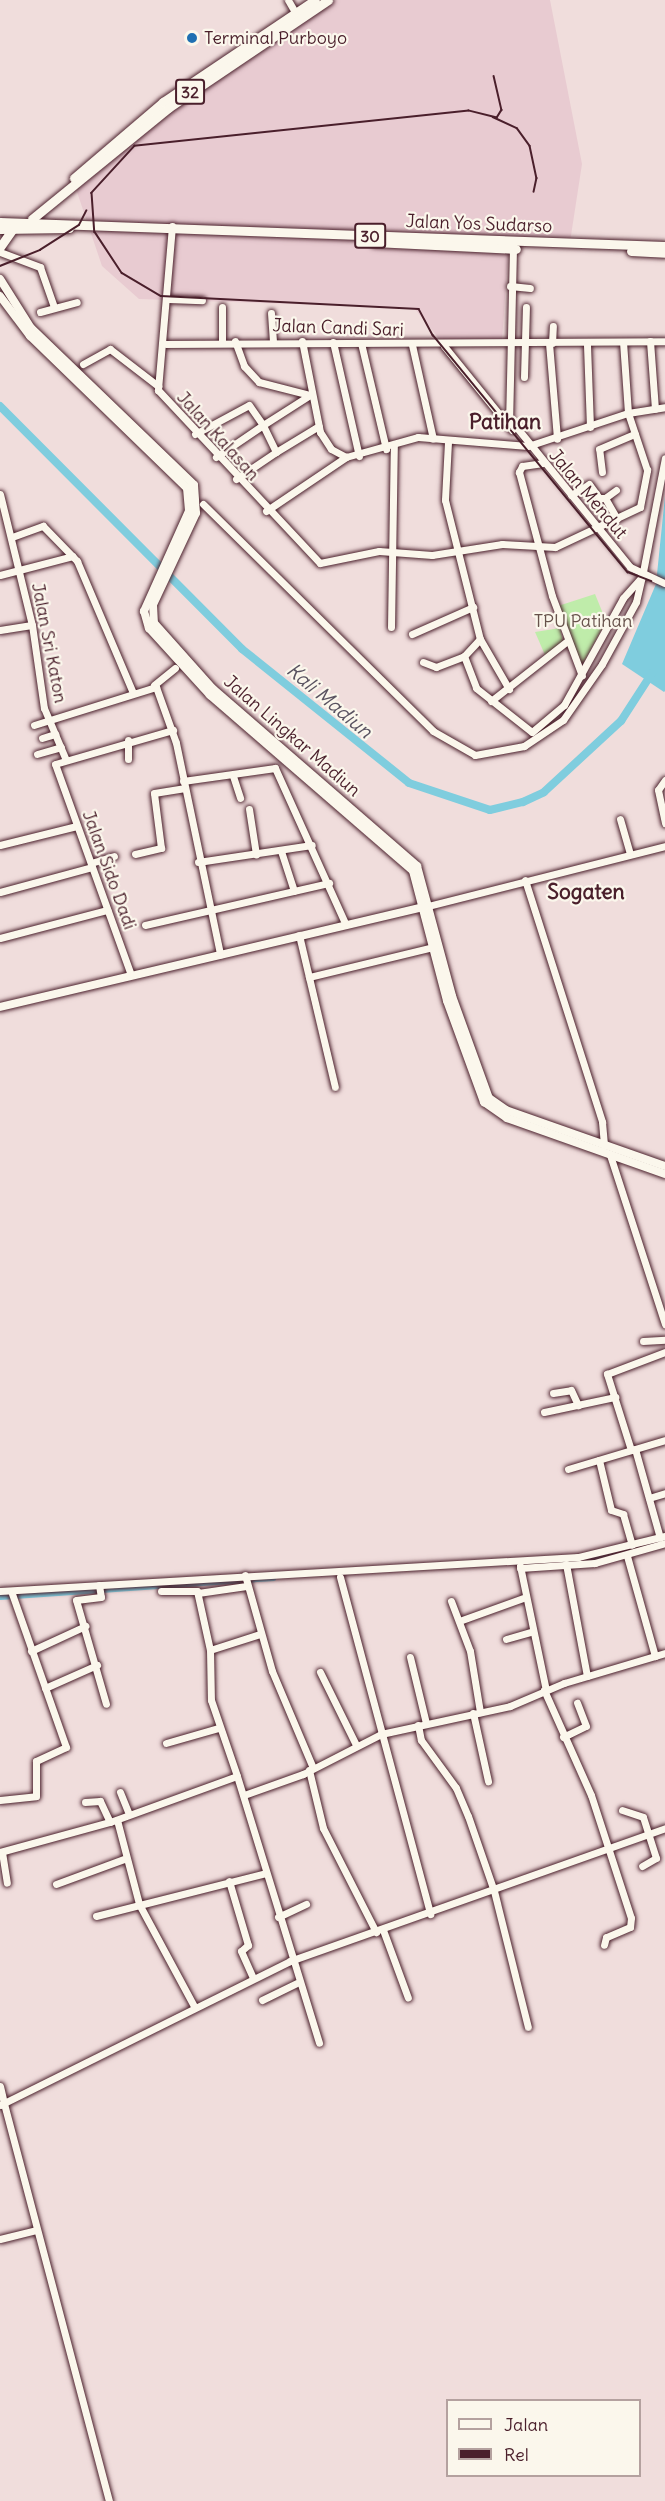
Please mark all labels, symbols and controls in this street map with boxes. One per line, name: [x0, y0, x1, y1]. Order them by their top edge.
place label: Terminal Purboyo: [204, 27, 347, 49]
marker: Terminal Purboyo: [185, 31, 199, 45]
road number: 32: [175, 79, 205, 105]
street label: Jalan Yos Sudarso: [405, 211, 553, 237]
road number: 30: [354, 223, 386, 249]
street label: Jalan Candi Sari: [272, 315, 404, 341]
street label: Jalan Kalasan: [172, 387, 264, 485]
district label: Patihan: [469, 409, 541, 435]
street label: Jalan Mendut: [544, 445, 632, 543]
street label: Jalan Sri Katon: [27, 581, 71, 705]
park label: TPU Patihan: [534, 610, 632, 632]
water label: Kali Madiun: [282, 657, 378, 743]
street label: Jalan Lingkar Madiun: [219, 671, 365, 801]
street label: Jalan Sido Dadi: [77, 808, 141, 932]
district label: Sogaten: [547, 879, 625, 905]
legend: [446, 2399, 641, 2477]
text: Jalan: [504, 2413, 548, 2436]
text: Rel: [504, 2443, 529, 2466]

